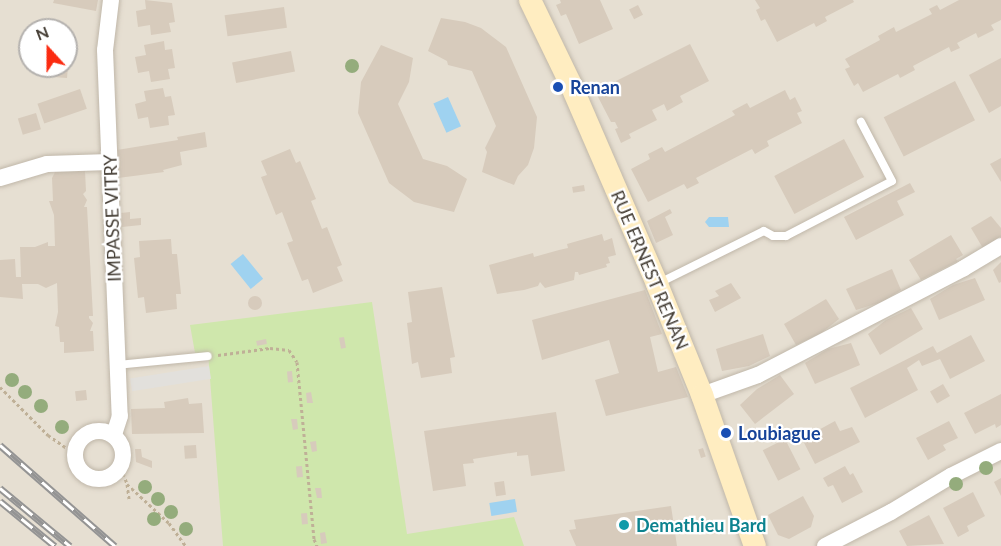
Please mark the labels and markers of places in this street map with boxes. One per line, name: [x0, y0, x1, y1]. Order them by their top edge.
place label: Renan: [570, 76, 620, 98]
marker: Renan: [551, 80, 565, 94]
place label: Loubiague: [738, 422, 821, 444]
marker: Loubiague: [719, 426, 733, 440]
place label: Demathieu Bard: [636, 514, 766, 536]
marker: Demathieu Bard: [617, 518, 631, 532]

